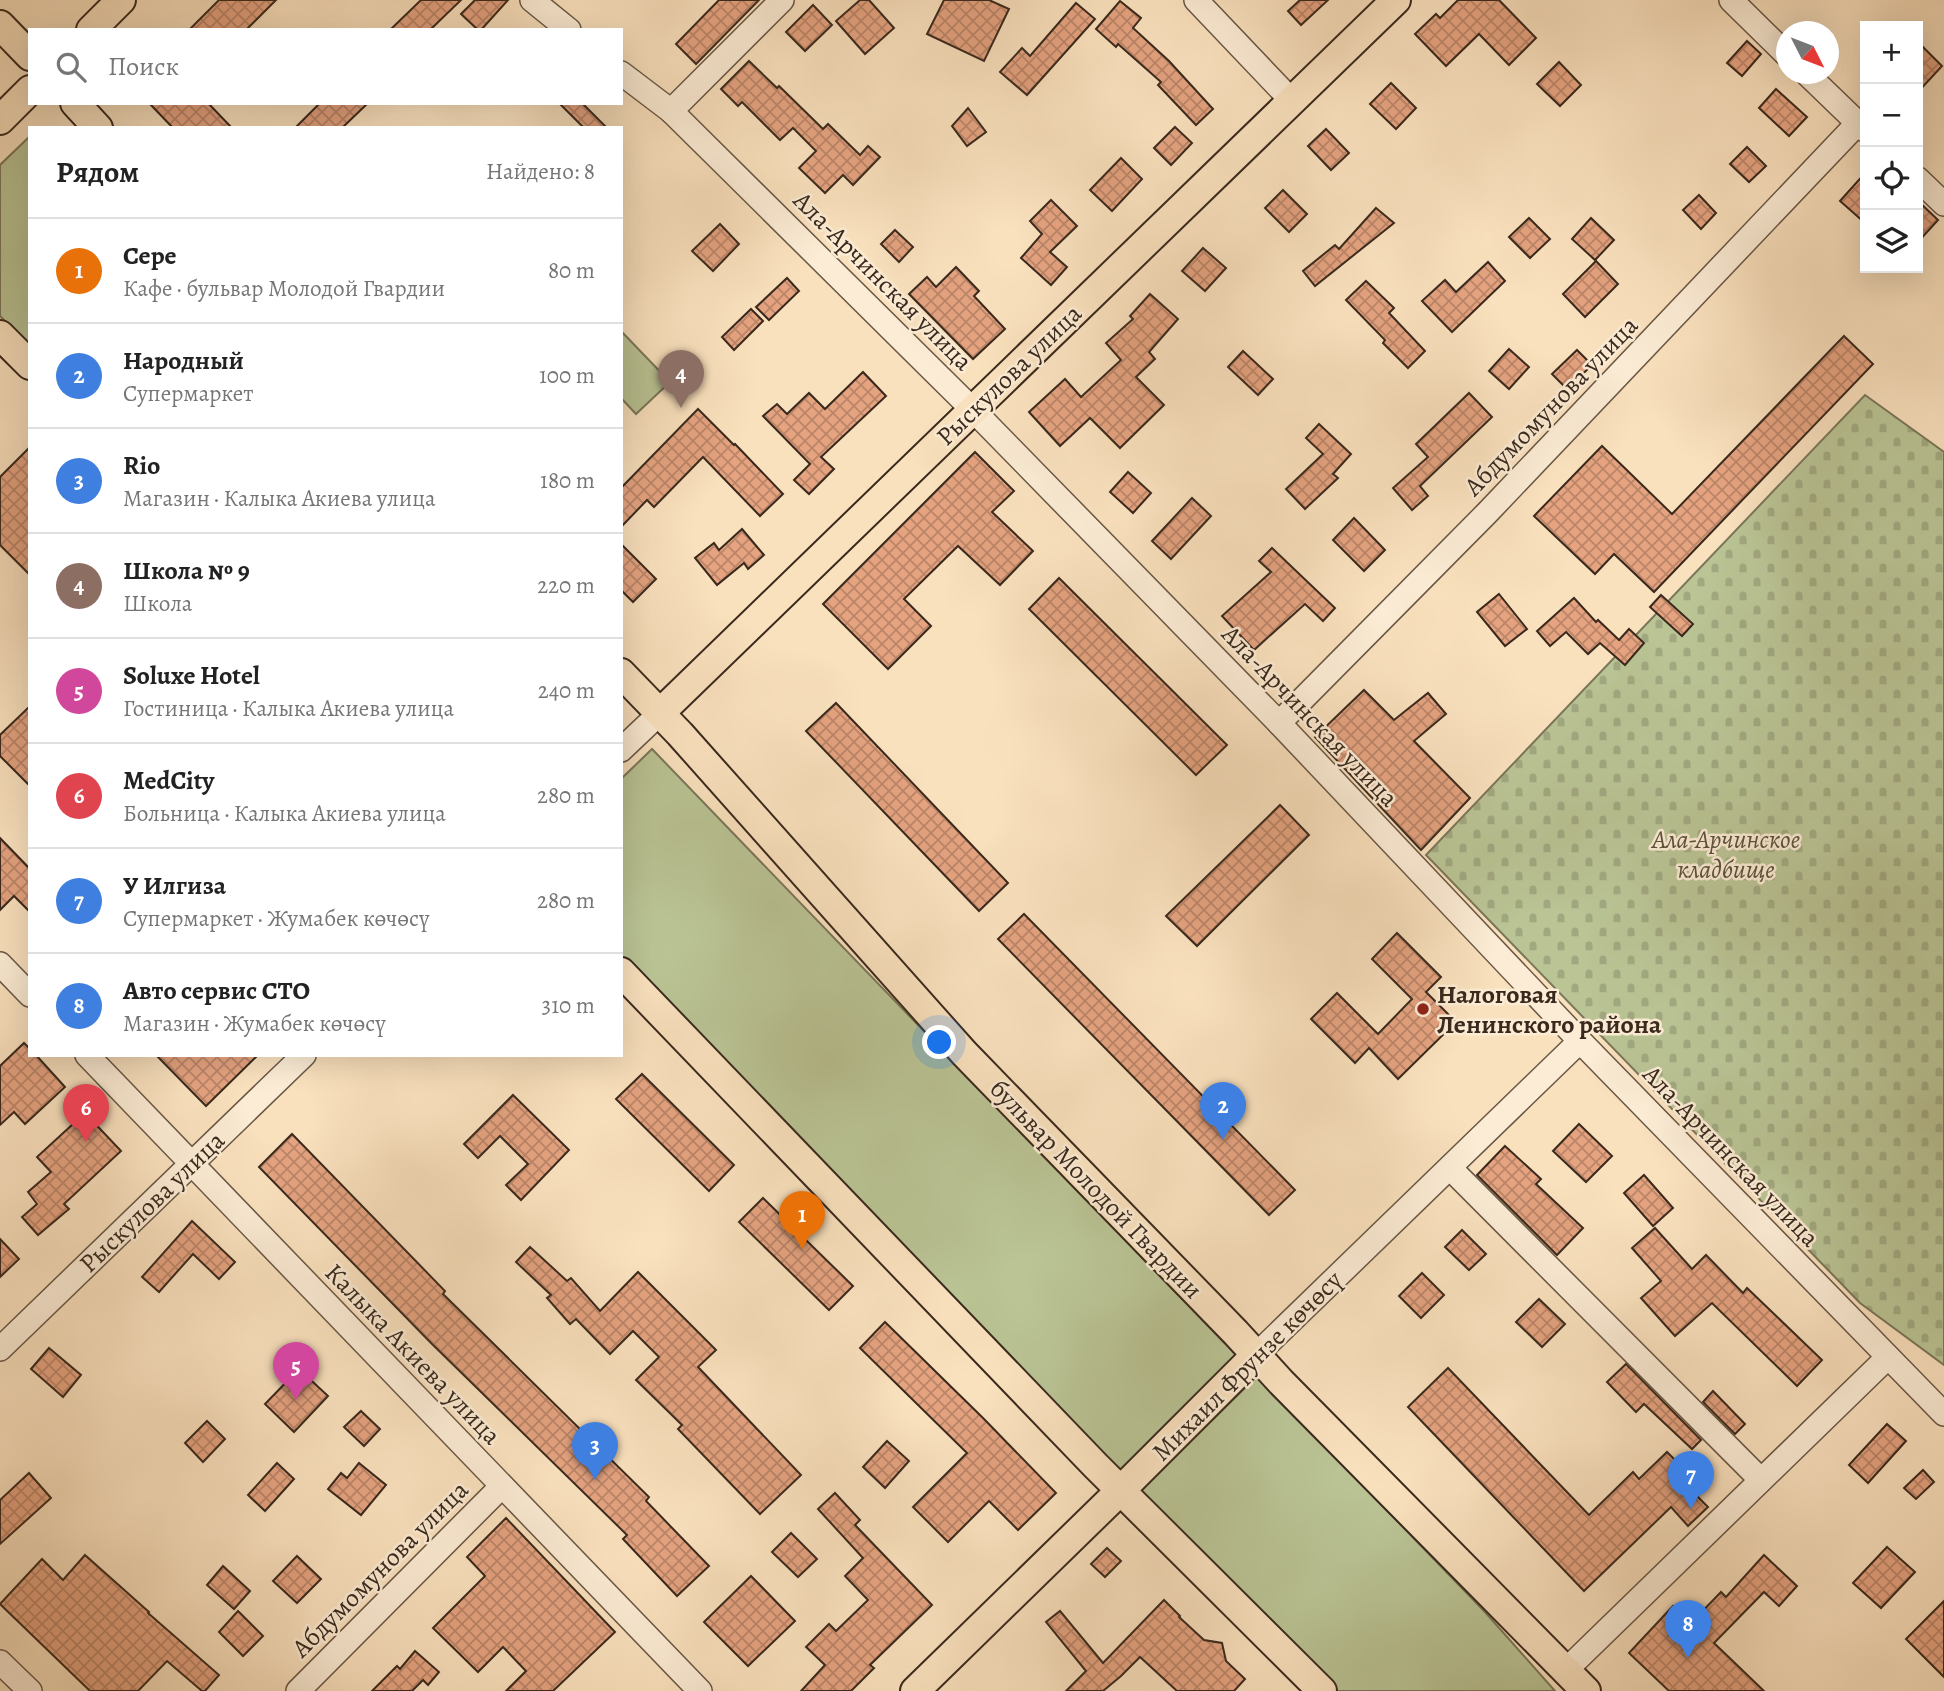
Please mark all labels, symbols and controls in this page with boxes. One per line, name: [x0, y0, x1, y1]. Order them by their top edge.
north arrow: [1776, 21, 1839, 84]
map controls: [1860, 21, 1923, 273]
button: +: [1860, 21, 1923, 84]
search box: [28, 28, 623, 105]
icon: search: [52, 48, 90, 86]
text: Поиск: [108, 49, 179, 84]
button: −: [1860, 84, 1923, 147]
button: locate: [1860, 147, 1923, 210]
text: Рядом: [56, 152, 139, 192]
text: Найдено: 8: [486, 156, 595, 187]
street label: Ала-Арчинская улица: [785, 183, 980, 378]
button: layers: [1860, 210, 1923, 273]
text: Сере: [123, 238, 177, 273]
text: 1: [75, 255, 83, 286]
text: 80 m: [548, 255, 595, 286]
text: Кафе · бульвар Молодой Гвардии: [123, 273, 445, 304]
street label: Рыскулова улица: [929, 296, 1089, 454]
street label: Абдумомунова улица: [1455, 309, 1646, 504]
text: Народный: [123, 343, 244, 378]
pin: 4: [658, 350, 704, 408]
text: 2: [73, 360, 85, 391]
text: 100 m: [539, 360, 595, 391]
text: Супермаркет: [123, 378, 254, 409]
text: Rio: [123, 448, 161, 483]
text: 3: [74, 465, 84, 496]
text: 180 m: [540, 465, 595, 496]
text: Магазин · Калыка Акиева улица: [123, 483, 436, 514]
text: Школа № 9: [123, 553, 250, 588]
text: 4: [74, 570, 84, 601]
text: 220 m: [537, 570, 595, 601]
text: Школа: [123, 588, 192, 619]
street label: Ала-Арчинская улица: [1213, 617, 1406, 815]
text: Soluxe Hotel: [123, 658, 260, 693]
text: 5: [74, 675, 84, 706]
text: 240 m: [538, 675, 595, 706]
text: Гостиница · Калыка Акиева улица: [123, 693, 454, 724]
text: MedCity: [123, 763, 214, 798]
text: 6: [74, 780, 84, 811]
text: 280 m: [537, 780, 595, 811]
text: Больница · Калыка Акиева улица: [123, 798, 446, 829]
park label: Ала-Арчинское кладбище: [1650, 822, 1800, 887]
text: У Илгиза: [123, 868, 226, 903]
text: 7: [74, 885, 84, 916]
text: 280 m: [537, 885, 595, 916]
text: Супермаркет · Жумабек көчөсү: [123, 903, 429, 934]
text: Авто сервис СТО: [123, 973, 310, 1008]
place label: Налоговая Ленинского района: [1437, 977, 1662, 1042]
text: 8: [73, 990, 85, 1021]
text: 310 m: [542, 990, 595, 1021]
marker: Налоговая Ленинского района: [1415, 1001, 1431, 1017]
text: Магазин · Жумабек көчөсү: [123, 1008, 386, 1039]
your location: [922, 1025, 956, 1059]
street label: Ала-Арчинская улица: [1634, 1057, 1827, 1255]
street label: бульвар Молодой Гвардии: [982, 1072, 1210, 1306]
pin: 2: [1200, 1082, 1246, 1140]
pin: 6: [63, 1084, 109, 1142]
street label: Рыскулова улица: [72, 1123, 232, 1281]
pin: 1: [779, 1191, 825, 1249]
street label: Калыка Акиева улица: [317, 1256, 509, 1452]
street label: Михаил Фрунзе көчөсү: [1144, 1263, 1350, 1469]
pin: 5: [273, 1342, 319, 1400]
pin: 3: [572, 1422, 618, 1480]
pin: 7: [1668, 1451, 1714, 1509]
street label: Абдумомунова улица: [283, 1473, 476, 1666]
pin: 8: [1665, 1600, 1711, 1658]

